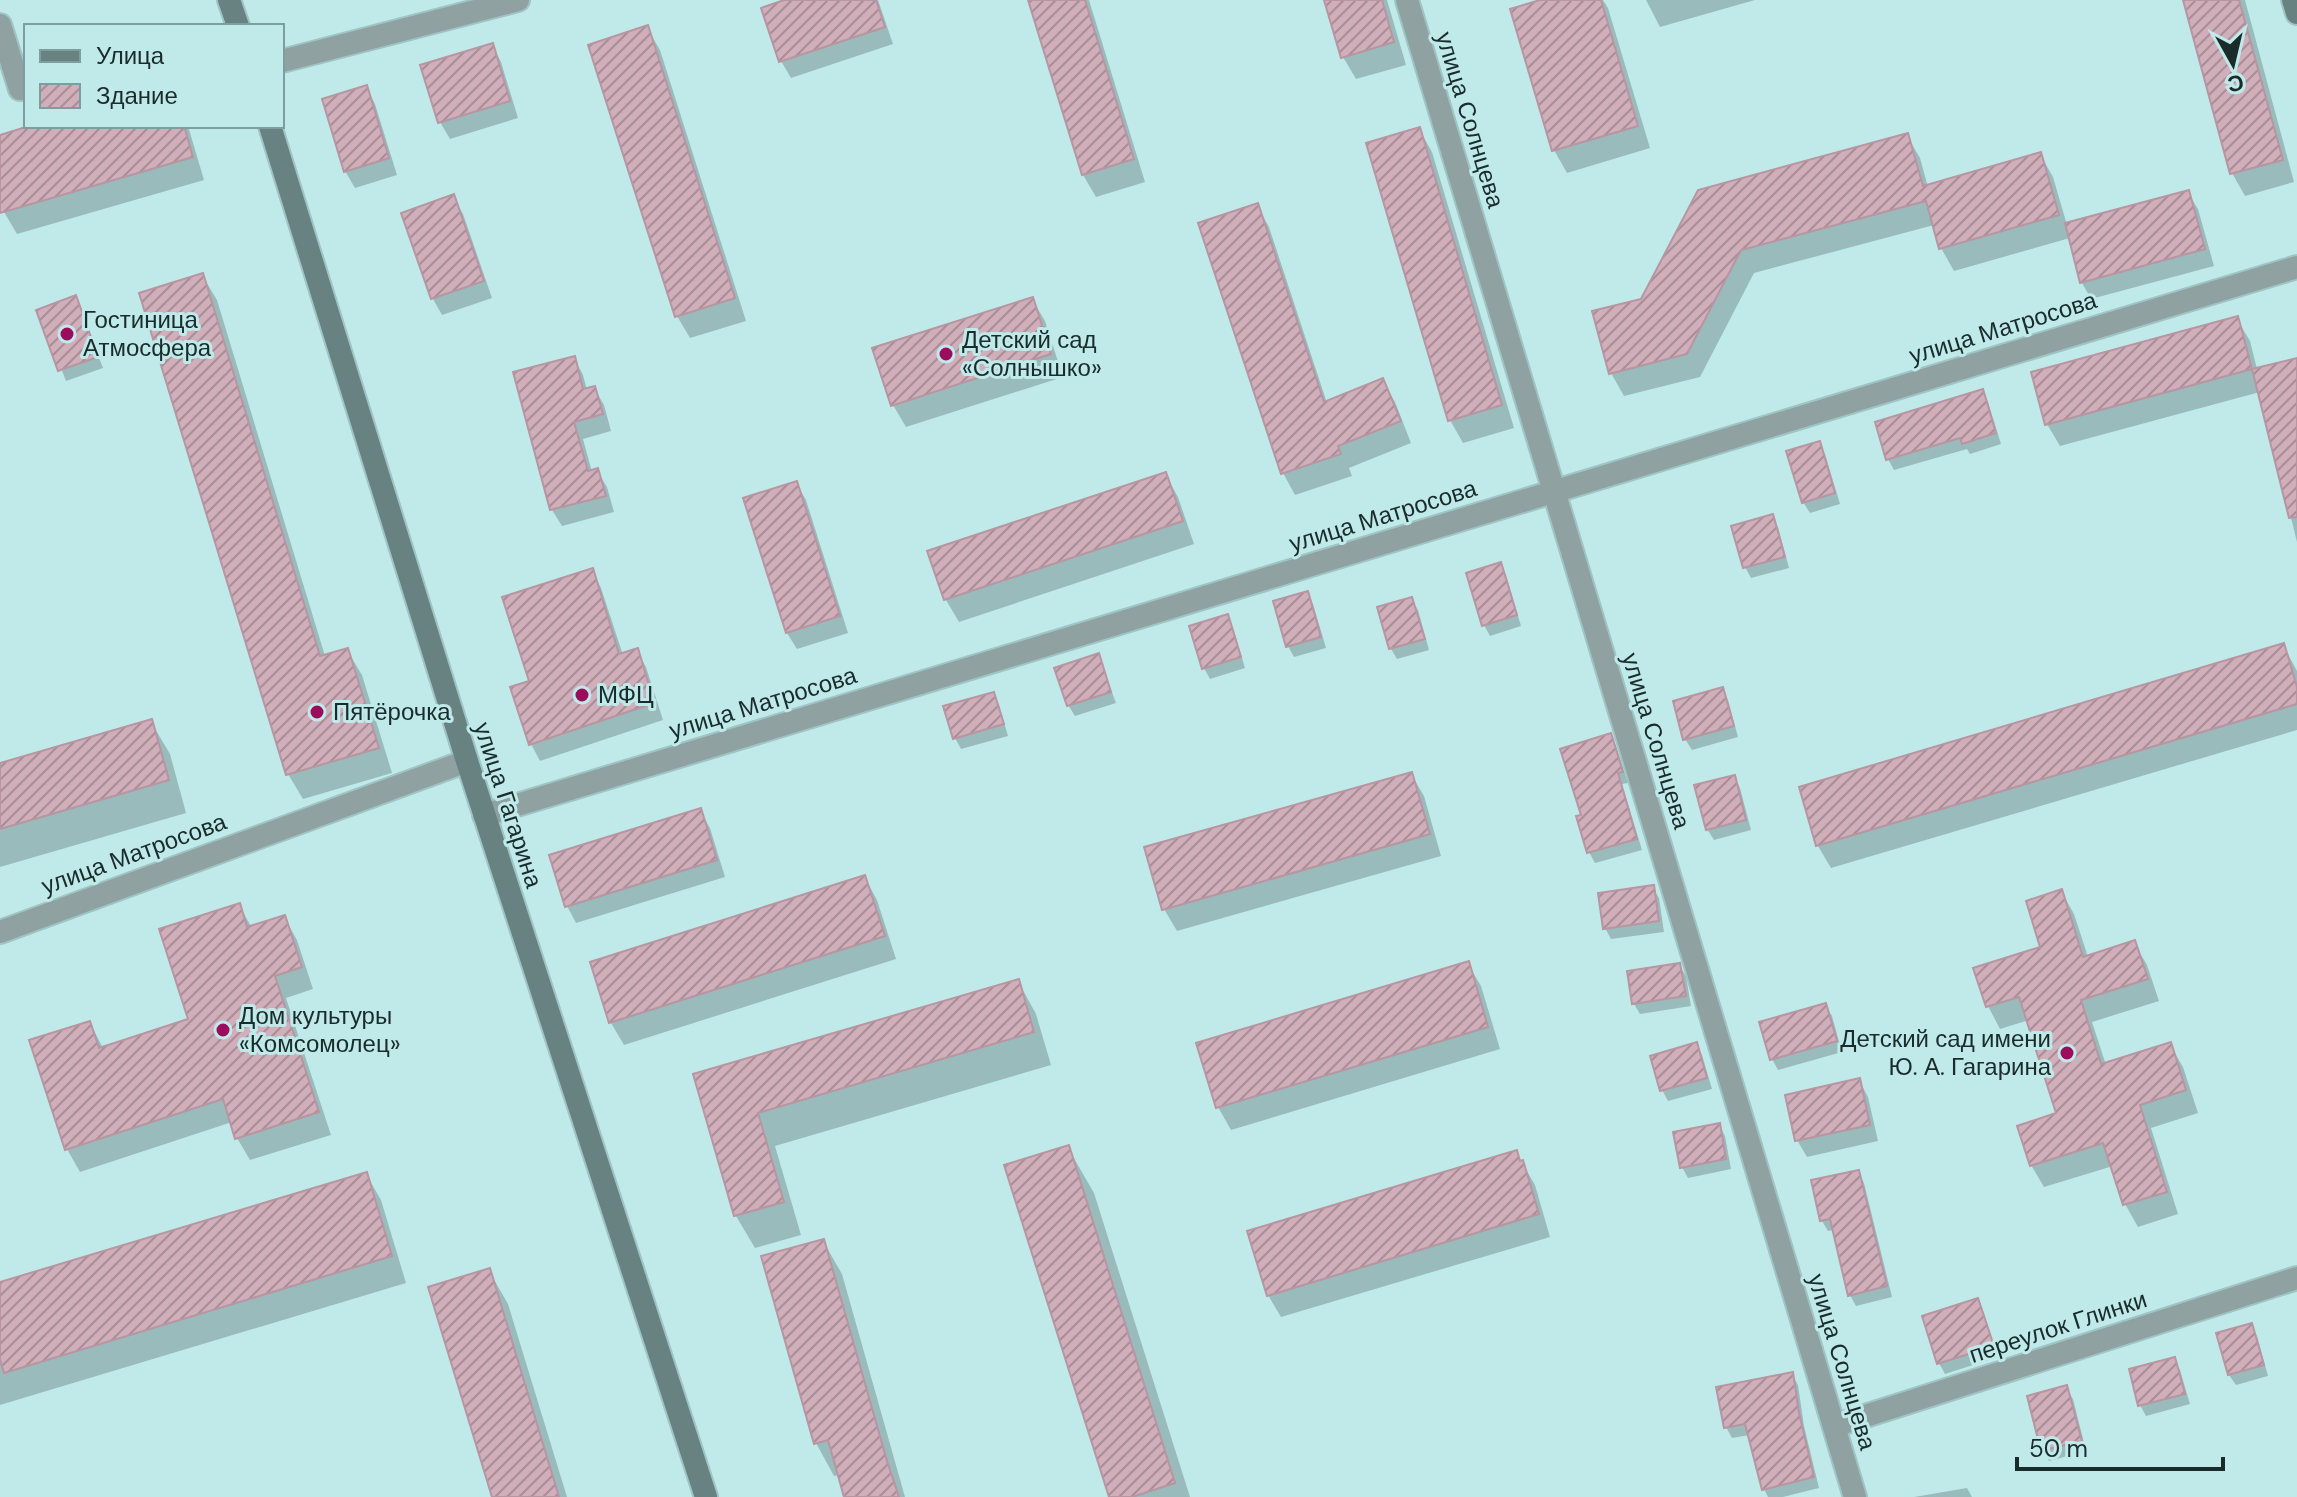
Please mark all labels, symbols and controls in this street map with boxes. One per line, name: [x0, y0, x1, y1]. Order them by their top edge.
legend: [24, 24, 284, 128]
north arrow: [2193, 24, 2273, 104]
street label: улица Солнцева: [1429, 28, 1512, 212]
text: Улица: [96, 40, 165, 71]
text: С: [2226, 68, 2246, 99]
text: Здание: [96, 80, 178, 111]
street label: улица Матросова: [1905, 284, 2101, 371]
place label: Гостиница Атмосфера: [83, 304, 212, 363]
place label: Детский сад «Солнышко»: [962, 324, 1102, 383]
marker: Гостиница Атмосфера: [58, 325, 76, 343]
marker: Детский сад «Солнышко»: [937, 345, 955, 363]
street label: улица Матросова: [1285, 472, 1481, 559]
street label: улица Солнцева: [1615, 649, 1698, 833]
street label: улица Матросова: [665, 659, 861, 746]
place label: МФЦ: [598, 679, 654, 710]
marker: МФЦ: [573, 686, 591, 704]
place label: Пятёрочка: [333, 696, 451, 727]
marker: Пятёрочка: [308, 703, 326, 721]
street label: улица Гагарина: [467, 718, 550, 892]
street label: улица Матросова: [37, 805, 231, 901]
place label: Дом культуры «Комсомолец»: [239, 1000, 401, 1059]
marker: Дом культуры «Комсомолец»: [214, 1021, 232, 1039]
place label: Детский сад имени Ю. А. Гагарина: [1840, 1023, 2052, 1082]
marker: Детский сад имени Ю. А. Гагарина: [2058, 1044, 2076, 1062]
street label: улица Солнцева: [1801, 1270, 1884, 1454]
street label: переулок Глинки: [1965, 1283, 2151, 1370]
scale bar: [2017, 1421, 2223, 1471]
text: 50 m: [2029, 1433, 2088, 1464]

